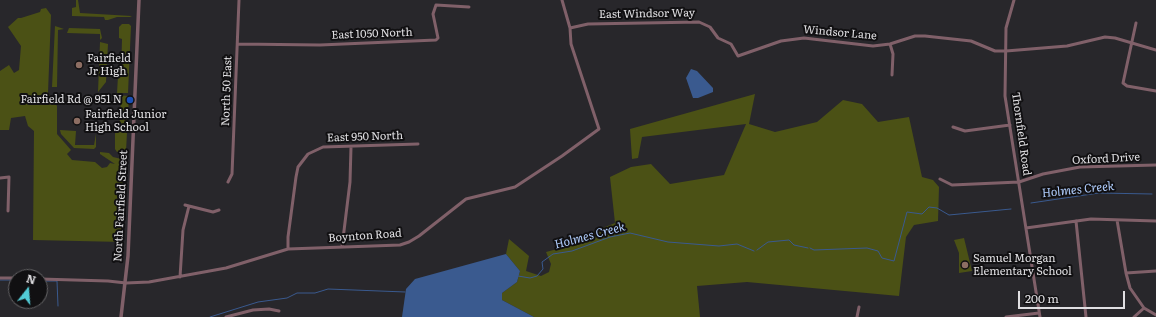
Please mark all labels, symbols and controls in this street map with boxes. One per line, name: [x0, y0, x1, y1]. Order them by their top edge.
street label: East Windsor Way: [599, 7, 695, 21]
street label: Windsor Lane: [803, 23, 877, 43]
street label: East 1050 North: [331, 26, 413, 42]
place label: Fairfield Jr High: [87, 52, 131, 78]
street label: North 50 East: [219, 56, 235, 126]
marker: Fairfield Jr High: [74, 60, 84, 70]
street label: Thornfield Road: [1009, 91, 1033, 177]
place label: Fairfield Rd @ 951 N: [20, 93, 122, 107]
marker: Fairfield Rd @ 951 N: [125, 95, 135, 105]
place label: Fairfield Junior High School: [85, 108, 166, 134]
marker: Fairfield Junior High School: [72, 116, 82, 126]
street label: East 950 North: [327, 129, 403, 145]
street label: North Fairfield Street: [111, 150, 131, 262]
street label: Oxford Drive: [1072, 151, 1140, 167]
water label: Holmes Creek: [1041, 179, 1115, 201]
water label: Holmes Creek: [553, 220, 627, 252]
street label: Boynton Road: [328, 227, 402, 245]
place label: Samuel Morgan Elementary School: [973, 252, 1072, 278]
marker: Samuel Morgan Elementary School: [960, 260, 970, 270]
north arrow: [8, 269, 48, 309]
text: N: [24, 269, 38, 287]
scale bar: [1020, 283, 1127, 309]
text: 200 m: [1025, 289, 1059, 307]

